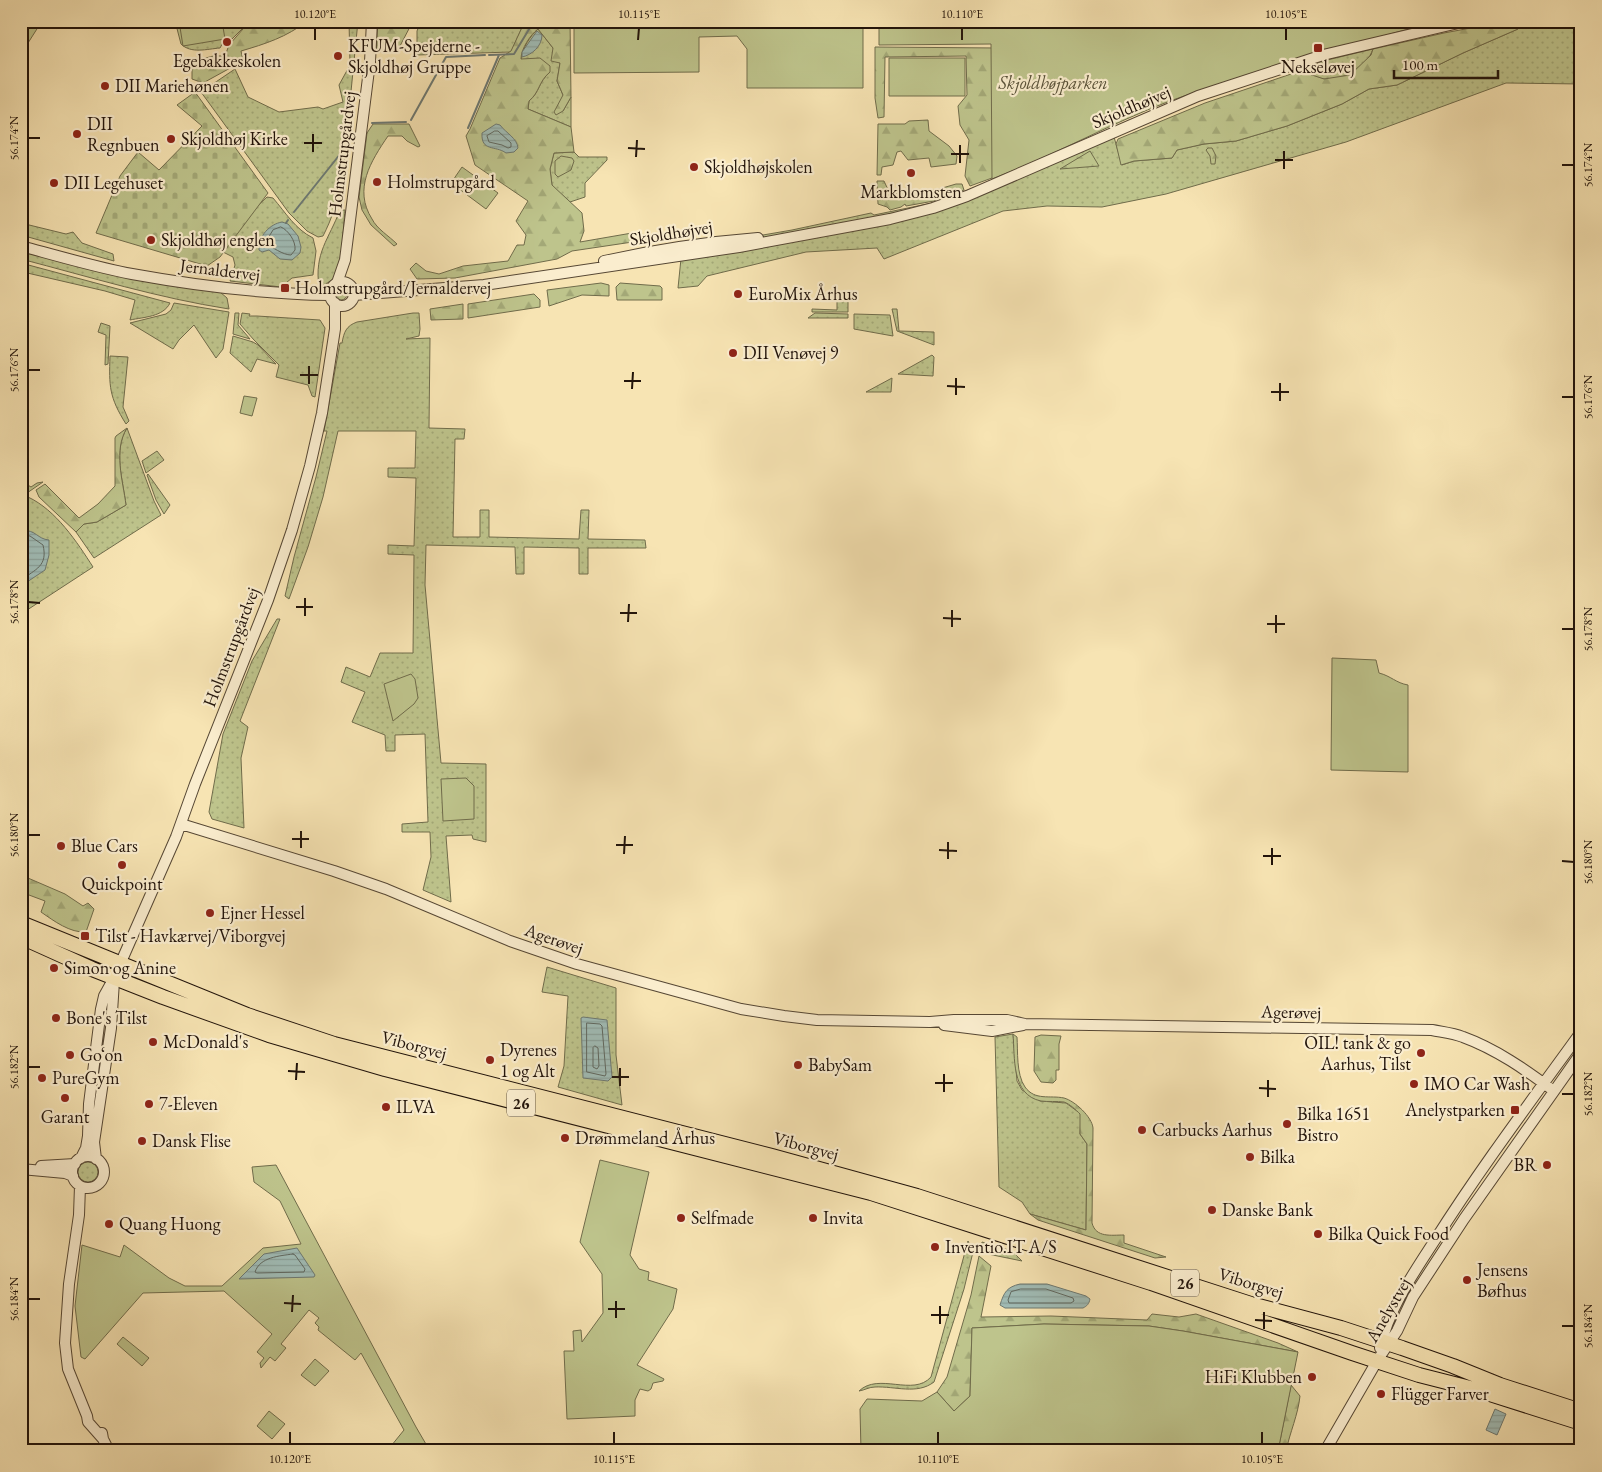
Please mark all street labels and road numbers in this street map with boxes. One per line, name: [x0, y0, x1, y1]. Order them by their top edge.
street label: Skjoldhøjvej: [1088, 80, 1174, 133]
street label: Holmstrupgårdvej: [322, 90, 361, 218]
street label: Skjoldhøjvej: [628, 215, 714, 250]
street label: Jernaldervej: [177, 253, 262, 286]
street label: Holmstrupgårdvej: [197, 584, 264, 710]
street label: Agerøvej: [521, 918, 586, 959]
street label: Agerøvej: [1260, 999, 1321, 1024]
street label: Viborgvej: [379, 1025, 449, 1064]
road number: 26: [507, 1090, 535, 1116]
street label: Viborgvej: [771, 1126, 841, 1165]
street label: Viborgvej: [1216, 1262, 1286, 1303]
road number: 26: [1171, 1270, 1199, 1296]
street label: Anelystvej: [1359, 1273, 1415, 1347]

